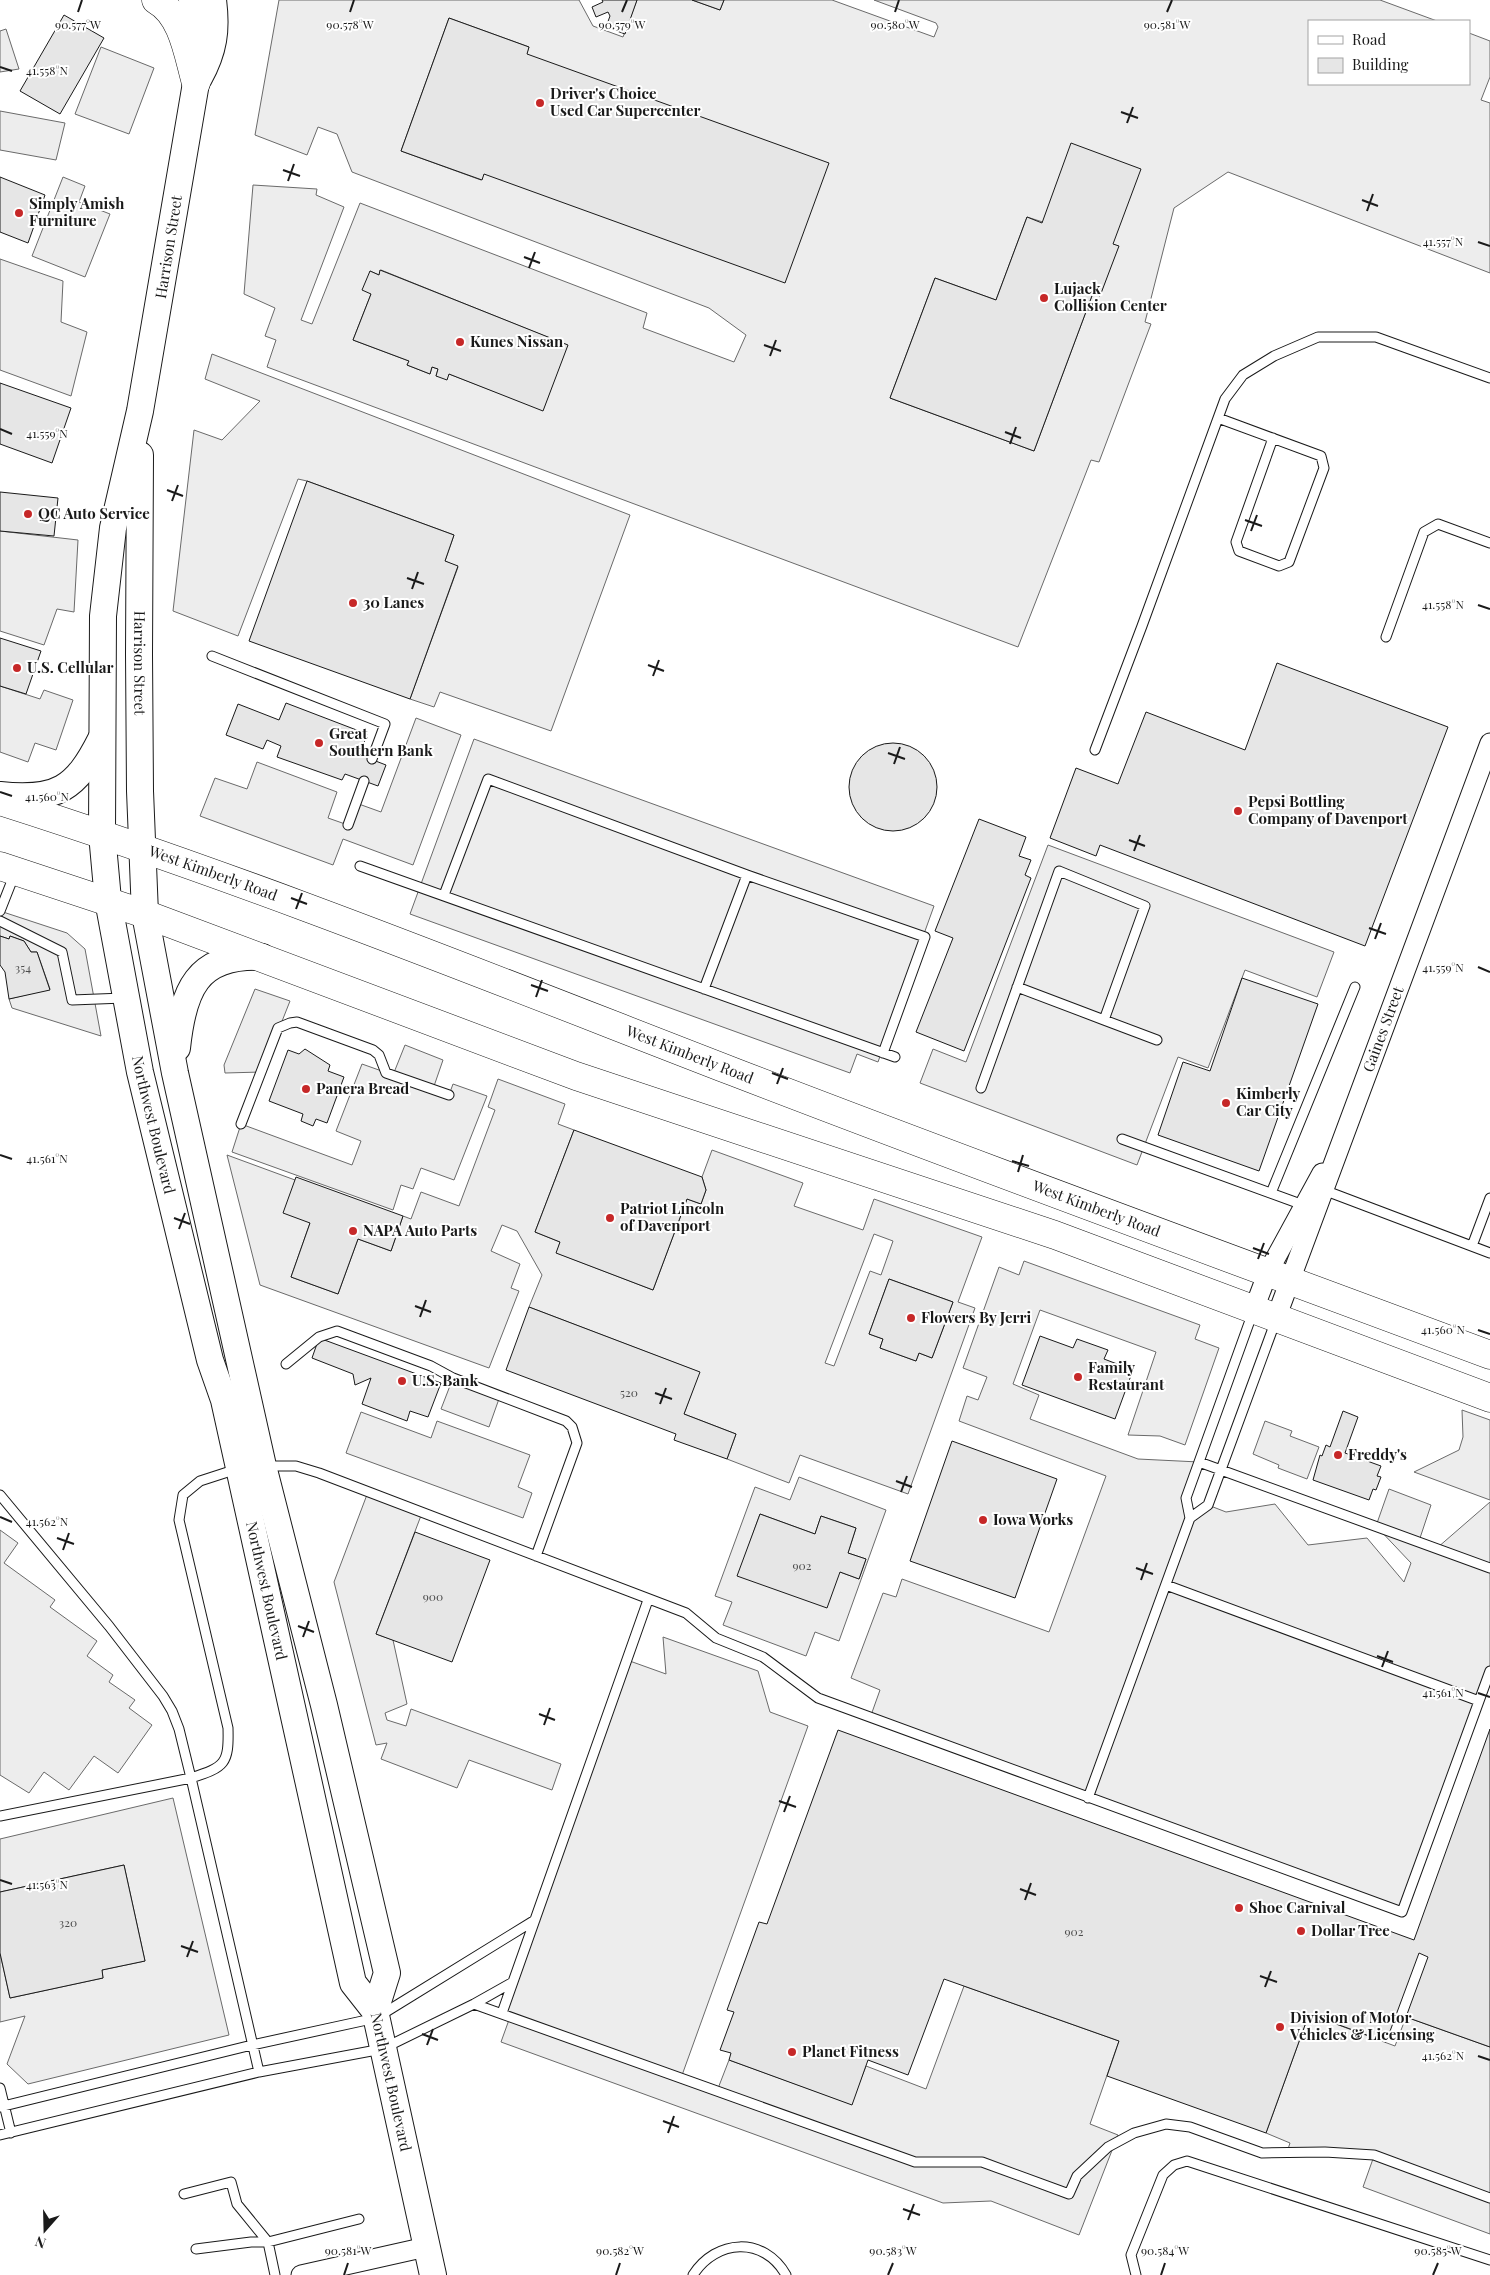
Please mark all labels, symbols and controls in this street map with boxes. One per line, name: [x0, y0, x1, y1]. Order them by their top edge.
text: 90.577°W: [55, 16, 101, 32]
text: 90.578°W: [326, 16, 374, 32]
text: 90.579°W: [599, 16, 646, 32]
text: 90.580°W: [870, 16, 920, 32]
text: 90.581°W: [1144, 16, 1190, 32]
legend: [1308, 20, 1470, 85]
text: Road: [1352, 29, 1386, 49]
text: Building: [1352, 54, 1409, 74]
text: 41.558°N: [26, 62, 69, 78]
place label: Driver's Choice Used Car Supercenter: [550, 83, 700, 120]
marker: Driver's Choice Used Car Supercenter: [534, 97, 546, 109]
place label: Simply Amish Furniture: [29, 193, 124, 230]
street label: Harrison Street: [150, 193, 186, 300]
marker: Simply Amish Furniture: [13, 207, 25, 219]
text: 41.557°N: [1423, 233, 1464, 249]
place label: Lujack Collision Center: [1054, 278, 1167, 315]
marker: Lujack Collision Center: [1038, 292, 1050, 304]
place label: Kunes Nissan: [470, 331, 564, 351]
marker: Kunes Nissan: [454, 336, 466, 348]
text: 41.559°N: [26, 425, 68, 441]
place label: QC Auto Service: [38, 503, 150, 523]
marker: QC Auto Service: [22, 508, 34, 520]
place label: 30 Lanes: [363, 592, 424, 612]
text: 41.558°N: [1422, 596, 1465, 612]
marker: 30 Lanes: [347, 597, 359, 609]
street label: Harrison Street: [130, 611, 150, 716]
place label: U.S. Cellular: [27, 657, 113, 677]
marker: U.S. Cellular: [11, 662, 23, 674]
place label: Great Southern Bank: [329, 723, 433, 760]
marker: Great Southern Bank: [313, 737, 325, 749]
text: 41.560°N: [25, 788, 69, 804]
place label: Pepsi Bottling Company of Davenport: [1248, 791, 1408, 828]
marker: Pepsi Bottling Company of Davenport: [1232, 805, 1244, 817]
street label: West Kimberly Road: [145, 840, 281, 905]
house number: 354: [15, 959, 31, 975]
text: 41.559°N: [1422, 959, 1464, 975]
street label: Gaines Street: [1357, 983, 1408, 1075]
street label: West Kimberly Road: [623, 1020, 757, 1088]
street label: Northwest Boulevard: [128, 1054, 180, 1196]
place label: Panera Bread: [316, 1078, 409, 1098]
marker: Panera Bread: [300, 1083, 312, 1095]
place label: Kimberly Car City: [1236, 1083, 1301, 1120]
marker: Kimberly Car City: [1220, 1097, 1232, 1109]
text: 41.561°N: [26, 1150, 68, 1166]
street label: West Kimberly Road: [1029, 1175, 1164, 1241]
place label: Patriot Lincoln of Davenport: [620, 1198, 725, 1235]
marker: Patriot Lincoln of Davenport: [604, 1212, 616, 1224]
place label: NAPA Auto Parts: [363, 1220, 477, 1240]
marker: NAPA Auto Parts: [347, 1225, 359, 1237]
place label: Flowers By Jerri: [921, 1307, 1031, 1327]
marker: Flowers By Jerri: [905, 1312, 917, 1324]
text: 41.560°N: [1421, 1321, 1465, 1337]
place label: Family Restaurant: [1088, 1357, 1165, 1394]
place label: U.S. Bank: [412, 1370, 478, 1390]
marker: Family Restaurant: [1072, 1371, 1084, 1383]
marker: U.S. Bank: [396, 1375, 408, 1387]
house number: 520: [620, 1384, 638, 1400]
place label: Freddy's: [1348, 1444, 1407, 1464]
marker: Freddy's: [1332, 1449, 1344, 1461]
place label: Iowa Works: [993, 1509, 1073, 1529]
text: 41.562°N: [26, 1513, 69, 1529]
marker: Iowa Works: [977, 1514, 989, 1526]
street label: Northwest Boulevard: [242, 1519, 292, 1662]
house number: 902: [792, 1557, 812, 1573]
house number: 900: [423, 1588, 443, 1604]
text: 41.561°N: [1422, 1684, 1464, 1700]
text: 41.563°N: [26, 1876, 69, 1892]
place label: Shoe Carnival: [1249, 1897, 1346, 1917]
marker: Shoe Carnival: [1233, 1902, 1245, 1914]
house number: 320: [59, 1914, 77, 1930]
place label: Dollar Tree: [1311, 1920, 1390, 1940]
house number: 902: [1064, 1923, 1084, 1939]
marker: Dollar Tree: [1295, 1925, 1307, 1937]
place label: Division of Motor Vehicles & Licensing: [1289, 2007, 1435, 2044]
street label: Northwest Boulevard: [367, 2011, 417, 2153]
marker: Division of Motor Vehicles & Licensing: [1274, 2021, 1286, 2033]
place label: Planet Fitness: [802, 2041, 899, 2061]
marker: Planet Fitness: [786, 2046, 798, 2058]
text: 41.562°N: [1422, 2047, 1465, 2063]
north arrow: [20, 2205, 70, 2255]
text: N: [32, 2232, 48, 2253]
text: 90.581°W: [325, 2242, 371, 2258]
text: 90.582°W: [596, 2242, 644, 2258]
text: 90.583°W: [869, 2242, 917, 2258]
text: 90.584°W: [1141, 2242, 1189, 2258]
text: 90.585°W: [1414, 2242, 1462, 2258]

